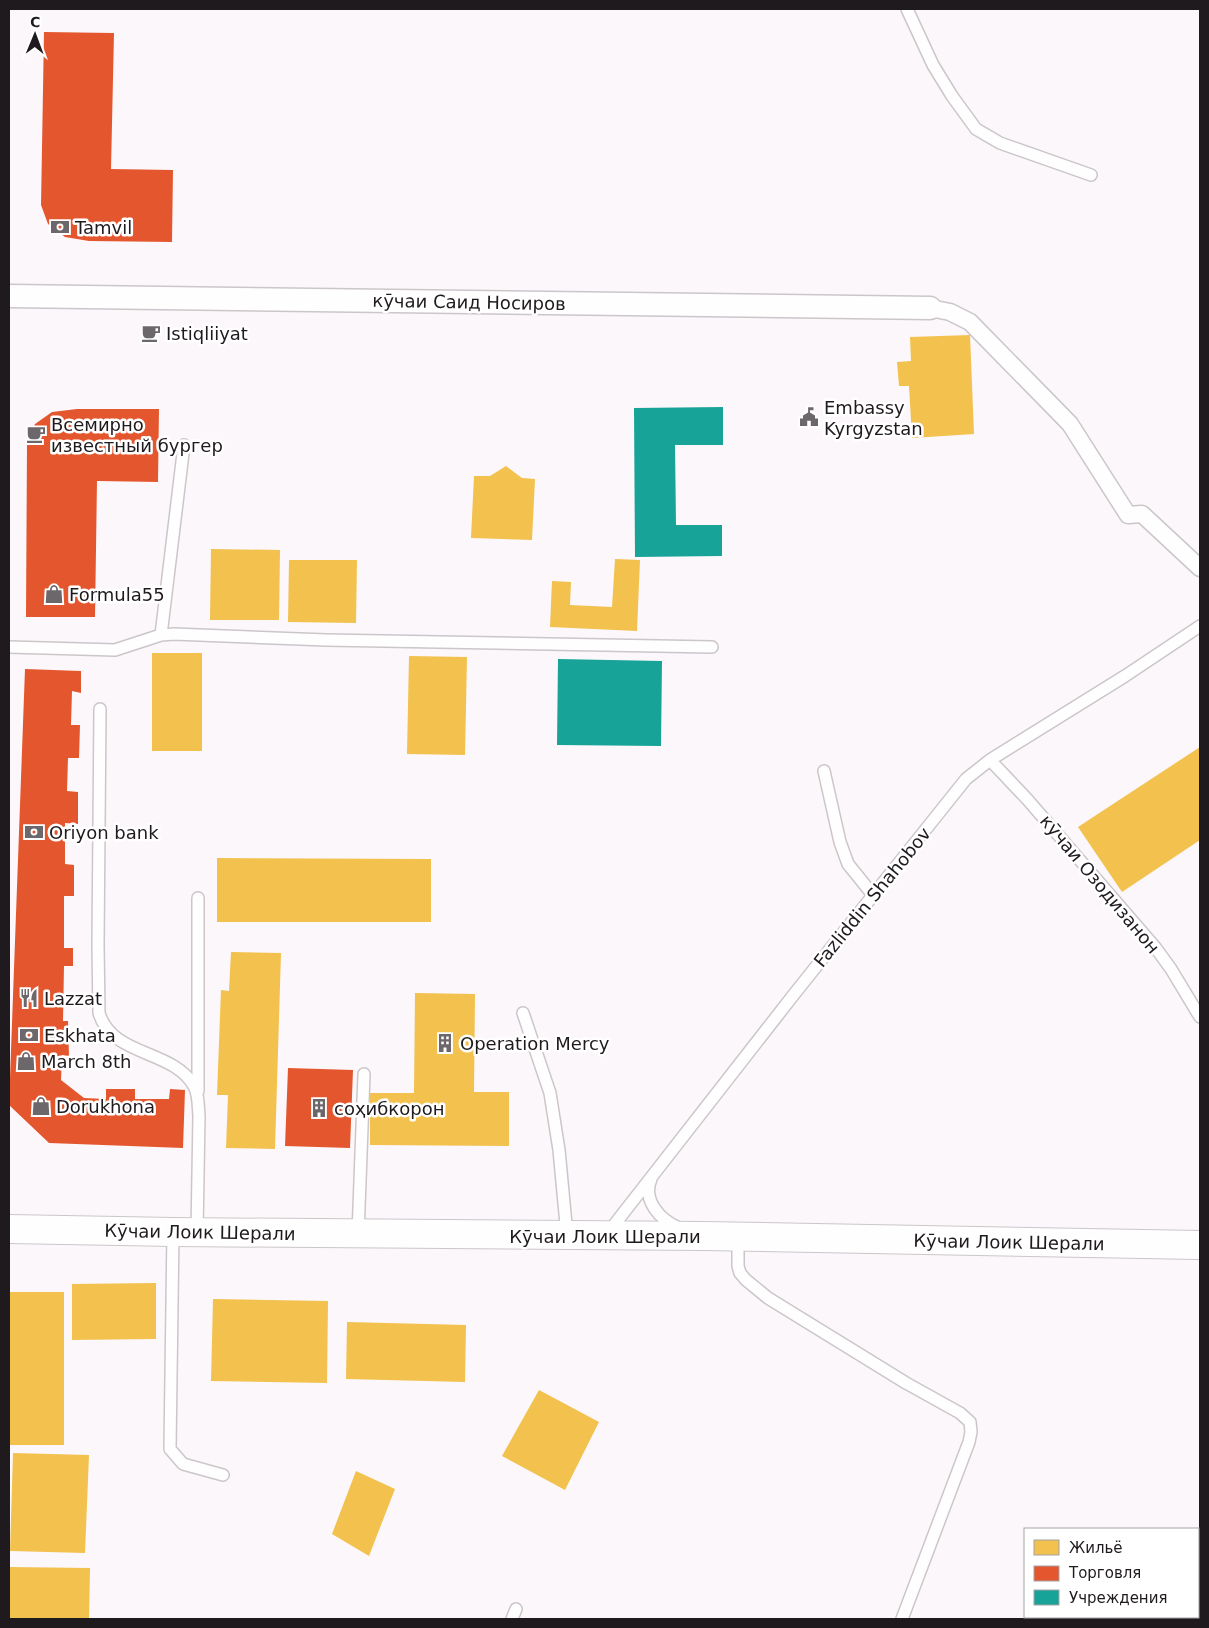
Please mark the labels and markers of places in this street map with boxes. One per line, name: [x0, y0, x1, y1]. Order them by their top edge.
bank icon: Tamvil: [49, 216, 71, 238]
place label: Tamvil: [74, 217, 132, 238]
cafe icon: Istiqliiyat: [140, 322, 162, 344]
place label: Istiqliiyat: [166, 323, 248, 344]
place label: Embassy Kyrgyzstan: [824, 397, 923, 439]
public building icon: Embassy Kyrgyzstan: [798, 406, 820, 428]
place label: Всемирно известный бургер: [51, 414, 223, 456]
cafe icon: Всемирно известный бургер: [25, 423, 47, 445]
shop icon: Formula55: [43, 583, 65, 605]
place label: Formula55: [69, 584, 165, 605]
bank icon: Oriyon bank: [23, 821, 45, 843]
place label: Oriyon bank: [49, 822, 159, 843]
restaurant icon: Lazzat: [18, 987, 40, 1009]
place label: Lazzat: [44, 988, 102, 1009]
bank icon: Eskhata: [18, 1024, 40, 1046]
place label: Eskhata: [44, 1025, 116, 1046]
building icon: Operation Mercy: [434, 1032, 456, 1054]
place label: Operation Mercy: [460, 1033, 610, 1054]
shop icon: March 8th: [15, 1050, 37, 1072]
place label: March 8th: [41, 1051, 132, 1072]
shop icon: Dorukhona: [30, 1095, 52, 1117]
place label: Dorukhona: [56, 1096, 155, 1117]
building icon: соҳибкорон: [308, 1097, 330, 1119]
place label: соҳибкорон: [334, 1098, 444, 1119]

